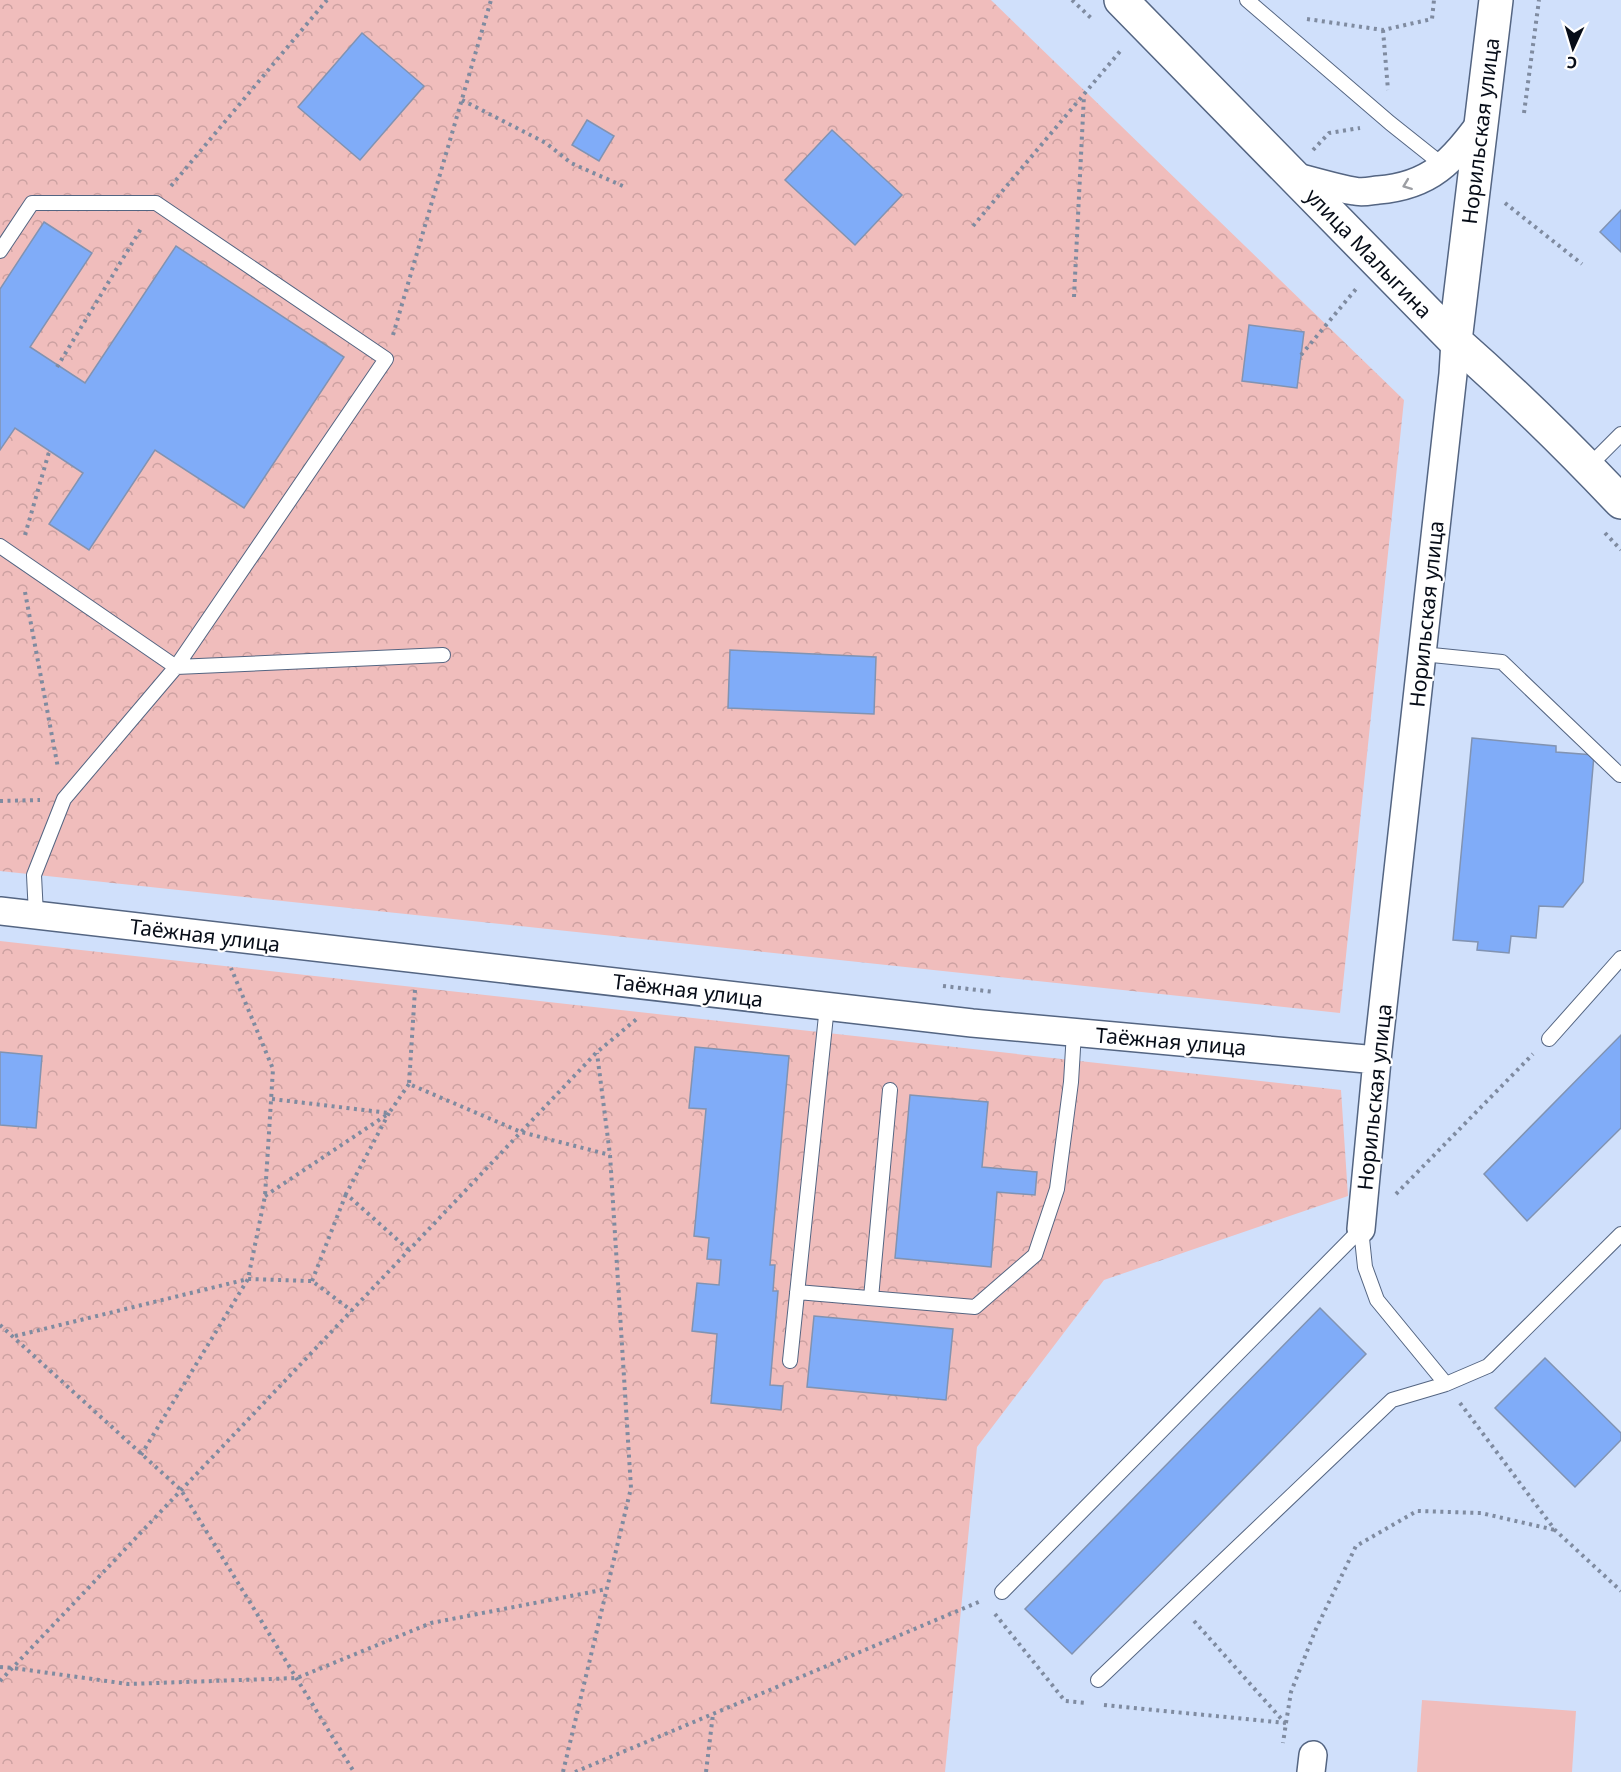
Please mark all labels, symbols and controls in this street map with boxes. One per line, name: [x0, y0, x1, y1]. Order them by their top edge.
north arrow: [1543, 18, 1603, 78]
street label: Норильская улица: [1455, 36, 1505, 226]
text: С: [1566, 52, 1578, 74]
one-way arrow: [1403, 178, 1414, 190]
street label: улица Малыгина: [1300, 182, 1438, 324]
street label: Норильская улица: [1402, 519, 1450, 709]
street label: Таёжная улица: [128, 912, 282, 958]
street label: Таёжная улица: [611, 967, 765, 1013]
street label: Норильская улица: [1350, 1002, 1398, 1192]
street label: Таёжная улица: [1094, 1020, 1248, 1062]

